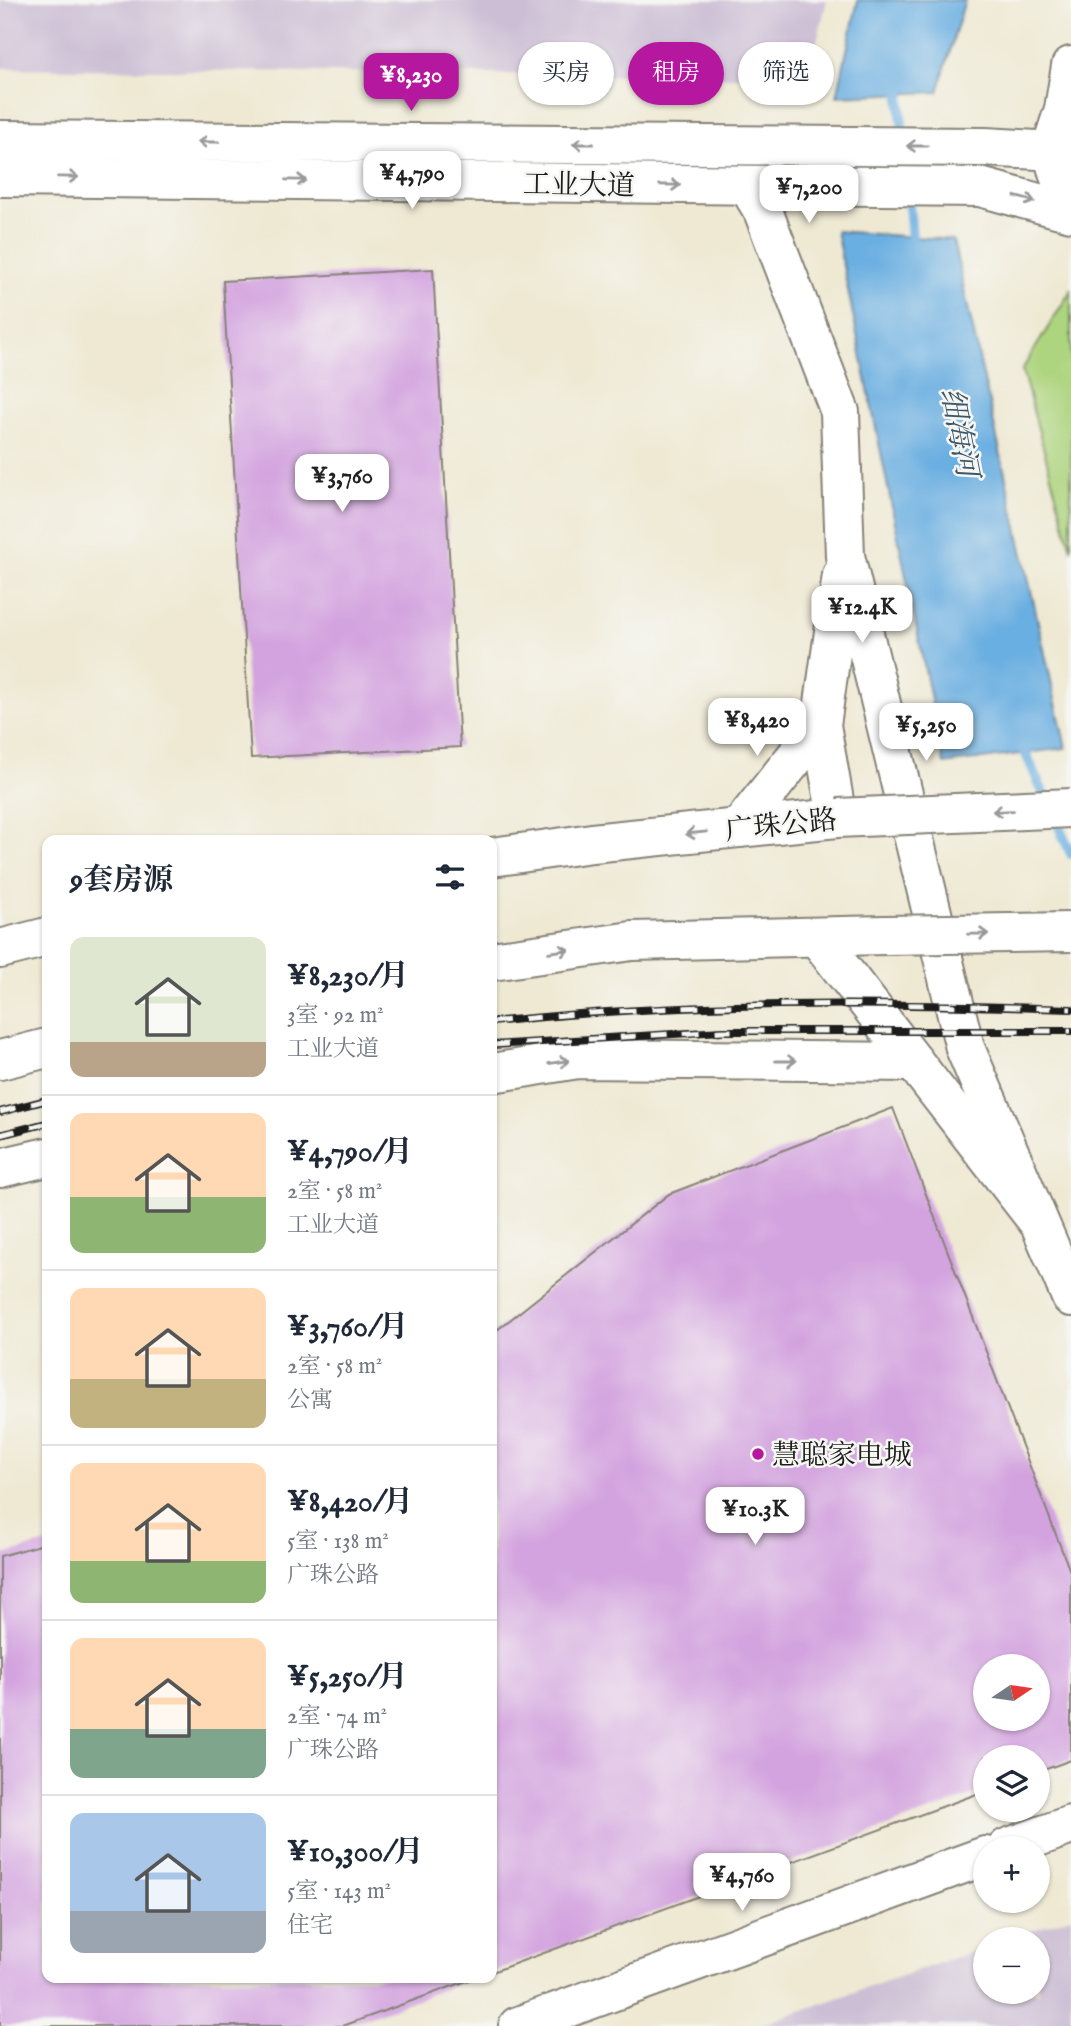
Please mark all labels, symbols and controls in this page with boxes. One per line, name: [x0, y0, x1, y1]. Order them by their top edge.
chip: 买房: [518, 42, 614, 105]
chip: 租房: [628, 42, 724, 105]
chip: 筛选: [738, 42, 834, 105]
pin: ¥8,230: [354, 54, 468, 113]
text: ¥8,230: [380, 61, 442, 90]
one-way arrow: [197, 135, 220, 149]
one-way arrow: [572, 137, 595, 151]
one-way arrow: [906, 139, 929, 153]
pin: ¥4,790: [355, 152, 469, 211]
text: ¥4,790: [379, 159, 445, 188]
pin: ¥7,200: [752, 166, 866, 225]
street label: 工业大道: [523, 168, 635, 205]
one-way arrow: [56, 171, 79, 184]
one-way arrow: [284, 173, 307, 187]
text: ¥7,200: [775, 173, 843, 202]
one-way arrow: [658, 178, 681, 192]
one-way arrow: [1013, 193, 1036, 206]
water label: 细海河: [931, 385, 986, 485]
pin: ¥3,760: [285, 454, 399, 514]
text: ¥3,760: [311, 462, 373, 491]
pin: ¥12.4K: [805, 586, 919, 645]
text: ¥12.4K: [827, 593, 897, 622]
pin: ¥8,420: [700, 698, 814, 758]
pin: ¥5,250: [869, 704, 983, 763]
text: ¥8,420: [724, 706, 790, 735]
text: ¥5,250: [895, 711, 957, 740]
street label: 广珠公路: [724, 803, 839, 850]
one-way arrow: [992, 805, 1015, 818]
one-way arrow: [685, 826, 708, 839]
icon: filters: [431, 858, 469, 896]
text: 9套房源: [70, 862, 173, 900]
one-way arrow: [966, 927, 989, 941]
one-way arrow: [547, 944, 570, 957]
text: ¥8,230/月: [287, 958, 409, 996]
icon: home: [126, 965, 210, 1049]
text: 3室 · 92 m²: [287, 1001, 384, 1030]
text: 工业大道: [287, 1035, 379, 1064]
one-way arrow: [775, 1054, 798, 1068]
one-way arrow: [547, 1055, 570, 1068]
text: ¥4,790/月: [287, 1134, 413, 1172]
icon: home: [126, 1141, 210, 1225]
text: 2室 · 58 m²: [287, 1177, 382, 1206]
text: 工业大道: [287, 1211, 379, 1240]
text: ¥3,760/月: [287, 1309, 408, 1347]
icon: home: [126, 1316, 210, 1400]
text: 2室 · 58 m²: [287, 1352, 382, 1381]
text: 公寓: [287, 1386, 333, 1415]
place label: 慧聪家电城: [772, 1439, 912, 1474]
marker: 慧聪家电城: [750, 1446, 766, 1462]
text: ¥8,420/月: [287, 1484, 413, 1522]
pin: ¥10.3K: [698, 1488, 812, 1547]
icon: home: [126, 1491, 210, 1575]
text: ¥10.3K: [722, 1495, 788, 1524]
text: 5室 · 138 m²: [287, 1527, 389, 1556]
text: 广珠公路: [287, 1561, 379, 1590]
north arrow: [973, 1654, 1050, 1731]
map controls: [973, 1654, 1050, 2004]
text: ¥5,250/月: [287, 1659, 407, 1697]
icon: home: [126, 1666, 210, 1750]
text: 2室 · 74 m²: [287, 1702, 387, 1731]
text: 广珠公路: [287, 1736, 379, 1765]
button: layers: [973, 1745, 1050, 1822]
text: ¥10,300/月: [287, 1834, 424, 1872]
button: +: [973, 1836, 1050, 1913]
icon: home: [126, 1841, 210, 1925]
pin: ¥4,760: [685, 1854, 799, 1913]
text: ¥4,760: [709, 1861, 775, 1890]
text: 5室 · 143 m²: [287, 1877, 391, 1906]
text: 住宅: [287, 1911, 333, 1940]
button: −: [973, 1927, 1050, 2004]

